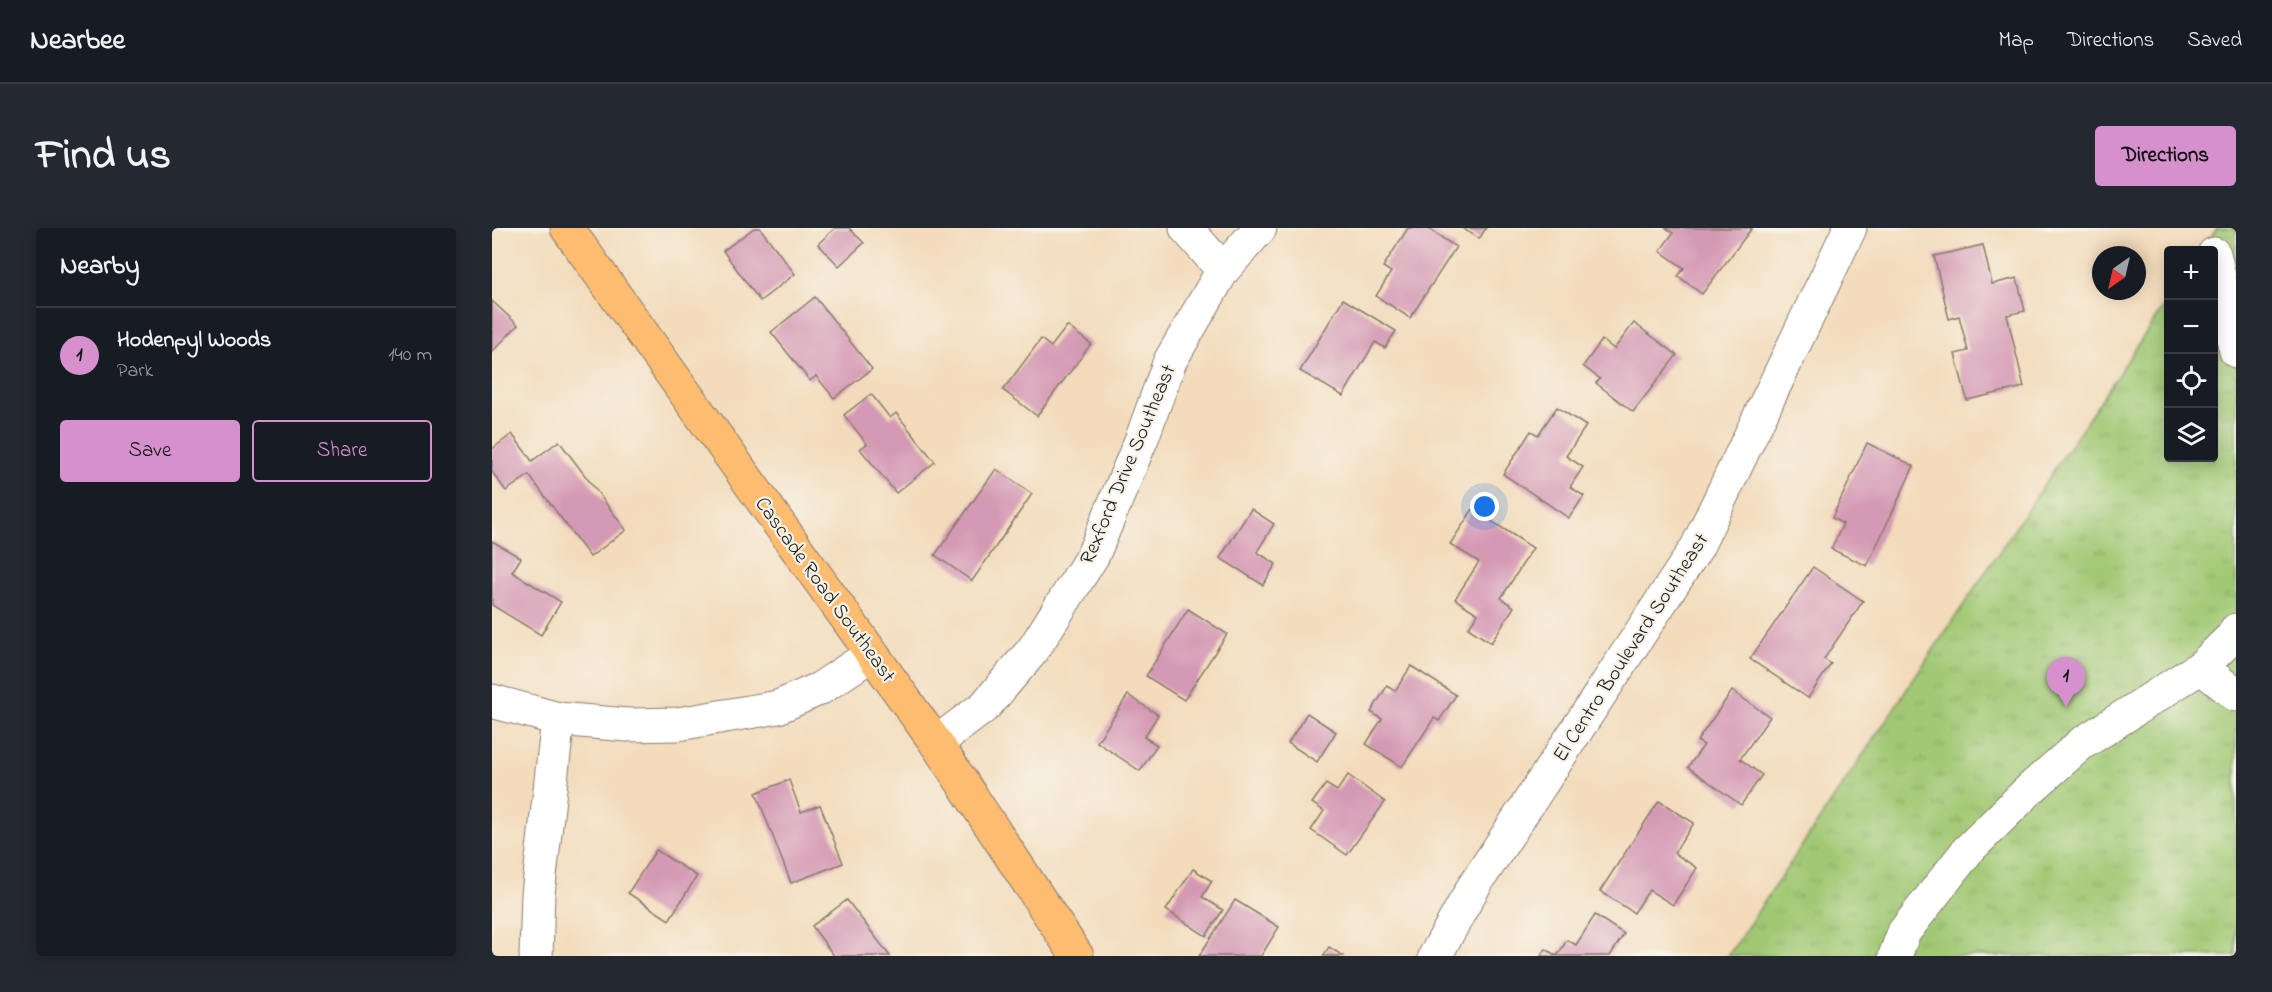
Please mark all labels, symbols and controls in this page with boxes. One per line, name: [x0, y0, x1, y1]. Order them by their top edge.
text: Nearbee: [30, 21, 125, 62]
text: Map: [1998, 26, 2034, 56]
text: Directions: [2067, 26, 2154, 56]
text: Saved: [2187, 26, 2242, 56]
text: Find us: [36, 126, 171, 187]
button: Directions: [2095, 126, 2236, 186]
north arrow: [2092, 246, 2146, 300]
map controls: [2164, 246, 2218, 462]
button: +: [2164, 246, 2218, 300]
text: Nearby: [60, 248, 139, 286]
button: −: [2164, 300, 2218, 354]
text: Hodenpyl Woods: [117, 325, 271, 357]
text: 1: [76, 341, 83, 370]
text: 140 m: [388, 341, 432, 370]
button: locate: [2164, 354, 2218, 408]
text: Park: [117, 357, 153, 386]
street label: Rexford Drive Southeast: [1073, 360, 1185, 569]
button: layers: [2164, 408, 2218, 462]
button: Save: [60, 420, 240, 482]
button: Share: [252, 420, 432, 482]
street label: Cascade Road Southeast: [747, 491, 902, 689]
your location: [1470, 492, 1499, 521]
street label: El Centro Boulevard Southeast: [1546, 528, 1717, 768]
pin: 1: [2046, 658, 2086, 707]

